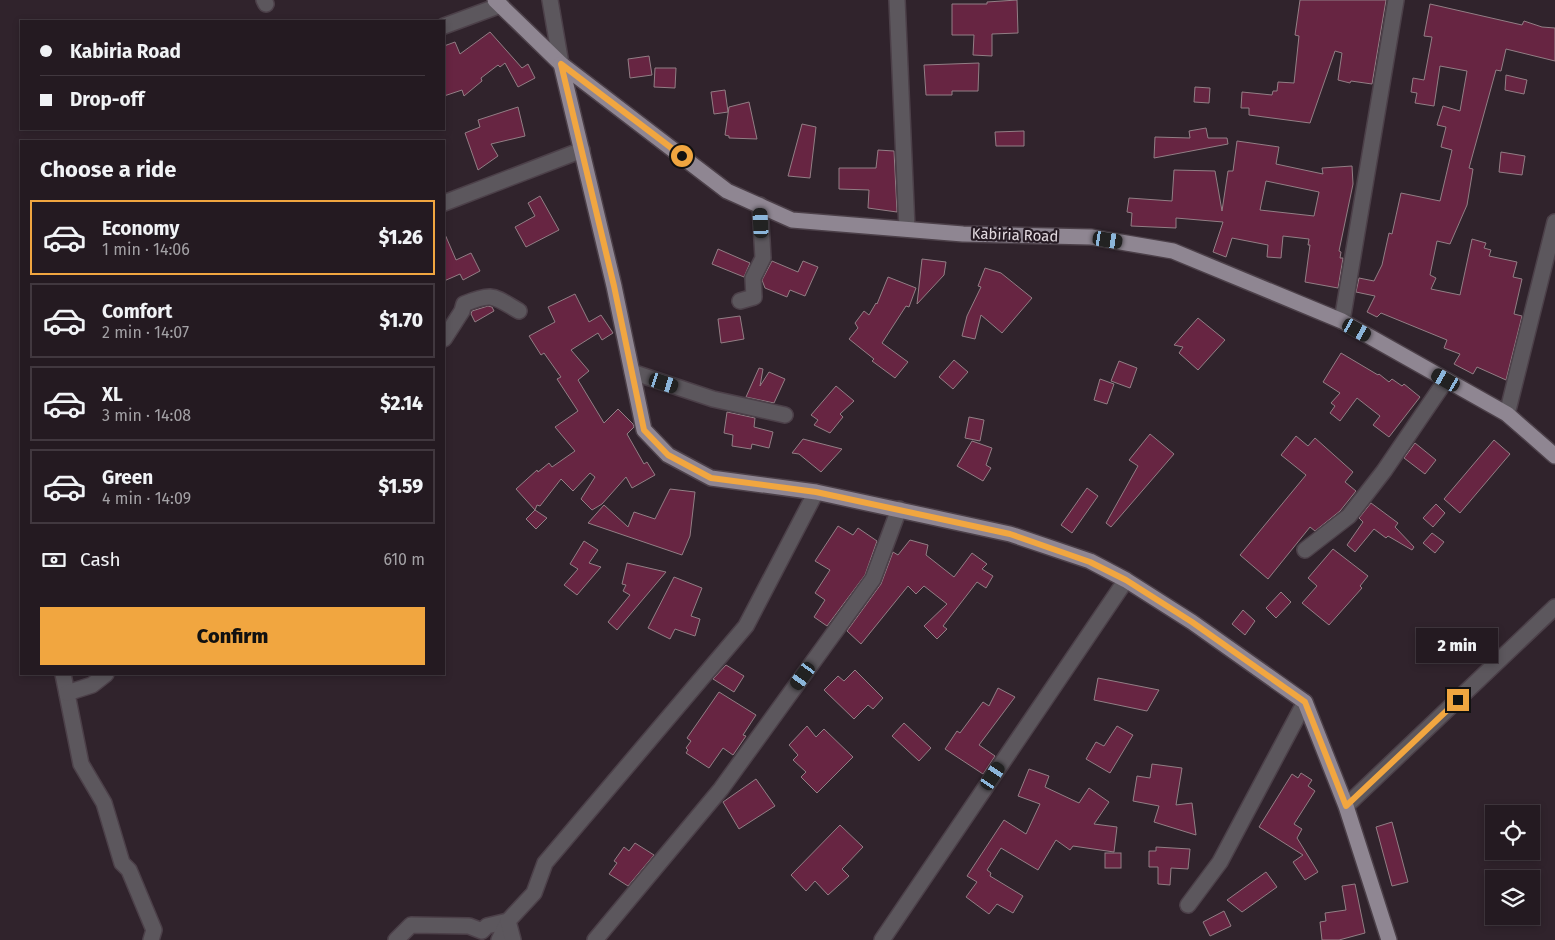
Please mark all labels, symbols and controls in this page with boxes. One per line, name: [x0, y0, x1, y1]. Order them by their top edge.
text: Kabiria Road: [70, 40, 181, 63]
text: Drop-off: [70, 88, 144, 111]
route start: [671, 145, 693, 167]
text: Choose a ride: [40, 156, 176, 183]
car: [752, 208, 769, 238]
icon: car: [42, 215, 87, 260]
text: Economy: [102, 217, 179, 240]
street label: Kabiria Road: [971, 224, 1059, 246]
text: $1.26: [379, 226, 423, 249]
car: [1092, 230, 1123, 250]
text: 1 min · 14:06: [102, 240, 190, 259]
icon: car: [42, 298, 87, 343]
text: Comfort: [102, 300, 172, 323]
text: $1.70: [380, 309, 423, 332]
car: [1340, 316, 1373, 344]
text: 2 min · 14:07: [102, 323, 189, 342]
car: [1429, 366, 1462, 394]
car: [647, 371, 680, 395]
icon: car: [42, 381, 87, 426]
text: XL: [102, 383, 123, 406]
text: $2.14: [380, 392, 423, 415]
text: 3 min · 14:08: [102, 406, 191, 425]
icon: car: [42, 464, 87, 509]
text: Green: [102, 466, 153, 489]
text: $1.59: [379, 475, 423, 498]
text: 4 min · 14:09: [102, 489, 191, 508]
icon: cash: [40, 546, 68, 574]
text: Cash: [80, 548, 121, 571]
text: 610 m: [383, 550, 425, 569]
button: Confirm: [40, 607, 425, 665]
callout: 2 min: [1417, 628, 1499, 662]
text: 2 min: [1437, 636, 1477, 655]
car: [788, 659, 817, 693]
route end: [1447, 689, 1469, 711]
car: [978, 759, 1007, 793]
map controls: [1485, 805, 1540, 925]
button: locate: [1485, 805, 1540, 860]
button: layers: [1485, 870, 1540, 925]

